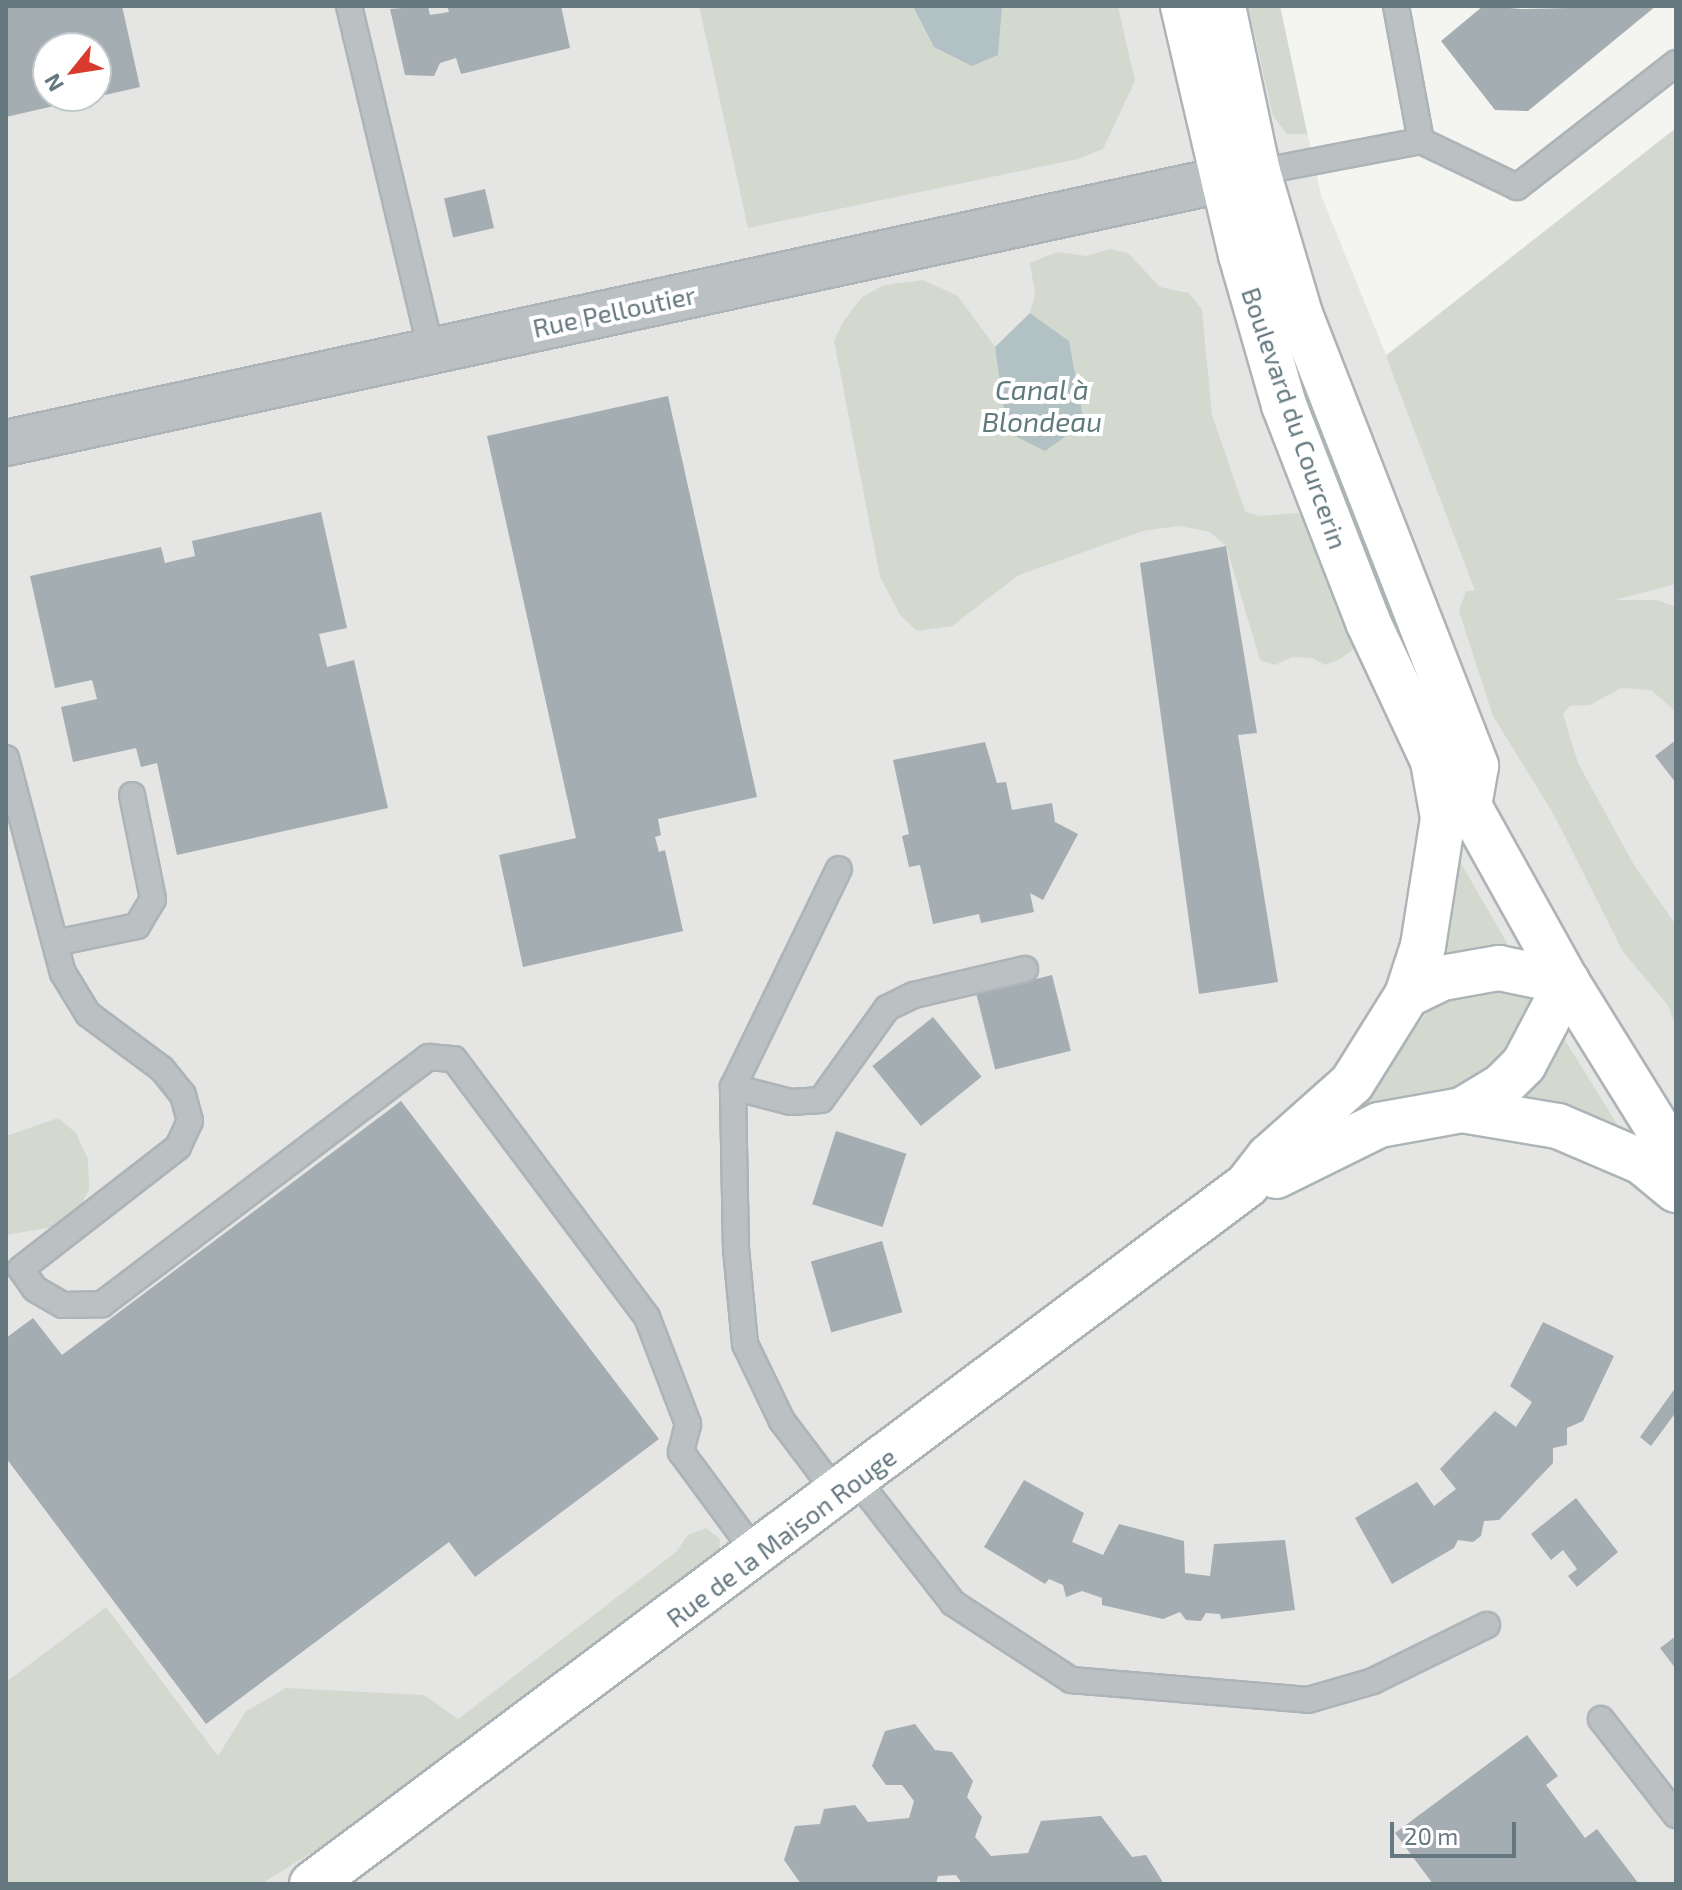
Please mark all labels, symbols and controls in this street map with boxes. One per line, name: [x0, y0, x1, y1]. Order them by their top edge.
north arrow: [32, 32, 112, 112]
text: N: [38, 70, 68, 96]
street label: Rue Pelloutier: [530, 279, 698, 343]
street label: Boulevard du Courcerin: [1236, 283, 1354, 553]
water label: Canal à Blondeau: [982, 372, 1102, 438]
street label: Rue de la Maison Rouge: [660, 1440, 902, 1634]
scale bar: [1394, 1806, 1520, 1856]
text: 20 m: [1404, 1821, 1458, 1850]

